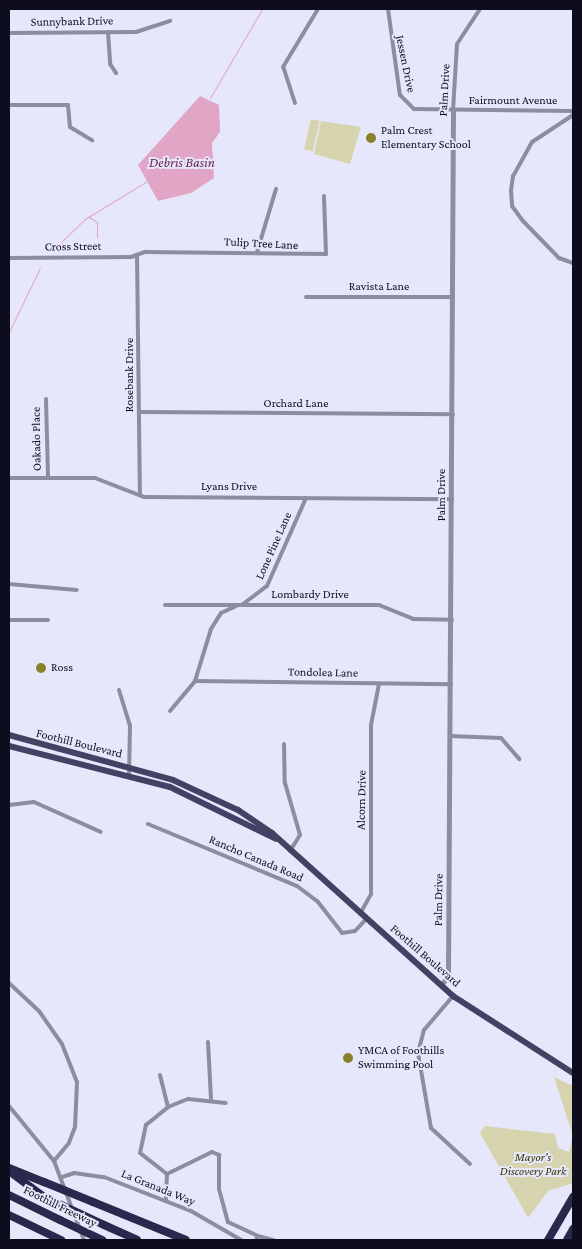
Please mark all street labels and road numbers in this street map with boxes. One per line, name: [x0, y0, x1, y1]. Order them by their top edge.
street label: Sunnybank Drive: [31, 14, 113, 30]
street label: Jessen Drive: [392, 34, 418, 94]
street label: Palm Drive: [436, 63, 454, 117]
street label: Fairmount Avenue: [469, 94, 557, 108]
street label: Tulip Tree Lane: [224, 235, 298, 253]
street label: Cross Street: [44, 239, 102, 255]
street label: Ravista Lane: [349, 280, 409, 294]
street label: Rosebank Drive: [123, 338, 137, 412]
street label: Orchard Lane: [264, 397, 328, 411]
street label: Oakado Place: [29, 407, 45, 471]
street label: Palm Drive: [435, 469, 449, 521]
street label: Lyans Drive: [201, 480, 257, 494]
street label: Lone Pine Lane: [253, 510, 295, 582]
street label: Lombardy Drive: [271, 588, 349, 602]
street label: Tondolea Lane: [288, 665, 358, 681]
street label: Foothill Boulevard: [34, 726, 124, 762]
street label: Alcorn Drive: [354, 770, 370, 830]
street label: Rancho Canada Road: [207, 833, 305, 885]
street label: Palm Drive: [431, 874, 447, 926]
street label: Foothill Boulevard: [387, 922, 463, 990]
street label: La Granada Way: [119, 1167, 197, 1209]
street label: Foothill Freeway: [21, 1183, 99, 1231]

